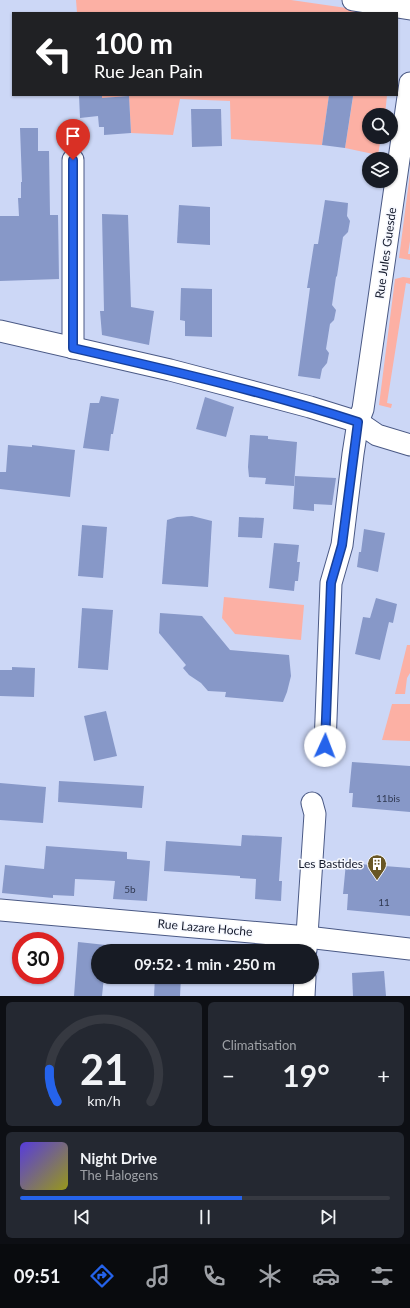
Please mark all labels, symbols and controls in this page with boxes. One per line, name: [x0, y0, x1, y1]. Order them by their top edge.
text: 100 m: [94, 26, 173, 60]
icon: left: [28, 28, 80, 80]
text: Rue Jean Pain: [94, 60, 203, 82]
map controls: [362, 108, 398, 188]
button: search: [362, 108, 398, 144]
pin: [56, 119, 90, 160]
icon: arrive: [62, 125, 84, 147]
button: layers: [362, 152, 398, 188]
street label: Rue Jules Guesde: [372, 206, 399, 300]
position arrow: [304, 725, 346, 767]
house number: 11bis: [376, 792, 400, 804]
building icon: Les Bastides: [366, 853, 388, 881]
place label: Les Bastides: [298, 856, 363, 871]
house number: 5b: [124, 883, 136, 895]
house number: 11: [378, 896, 390, 908]
street label: Rue Lazare Hoche: [157, 916, 253, 939]
speed limit sign: 30: [12, 932, 64, 984]
text: 09:52 · 1 min · 250 m: [135, 955, 275, 973]
text: Climatisation: [222, 1037, 297, 1053]
text: 21: [80, 1044, 128, 1094]
text: 19°: [282, 1057, 330, 1093]
text: −: [222, 1062, 235, 1089]
text: +: [377, 1062, 390, 1089]
text: km/h: [87, 1092, 121, 1109]
text: Night Drive: [80, 1149, 157, 1167]
text: The Halogens: [80, 1167, 158, 1183]
icon: previous: [71, 1206, 93, 1228]
icon: pause: [194, 1206, 216, 1228]
icon: next: [317, 1206, 339, 1228]
icon: directions: [88, 1262, 116, 1290]
icon: music: [144, 1262, 172, 1290]
icon: phone: [200, 1262, 228, 1290]
icon: climate: [256, 1262, 284, 1290]
icon: car: [312, 1262, 340, 1290]
icon: filters: [368, 1262, 396, 1290]
text: 09:51: [14, 1265, 60, 1287]

